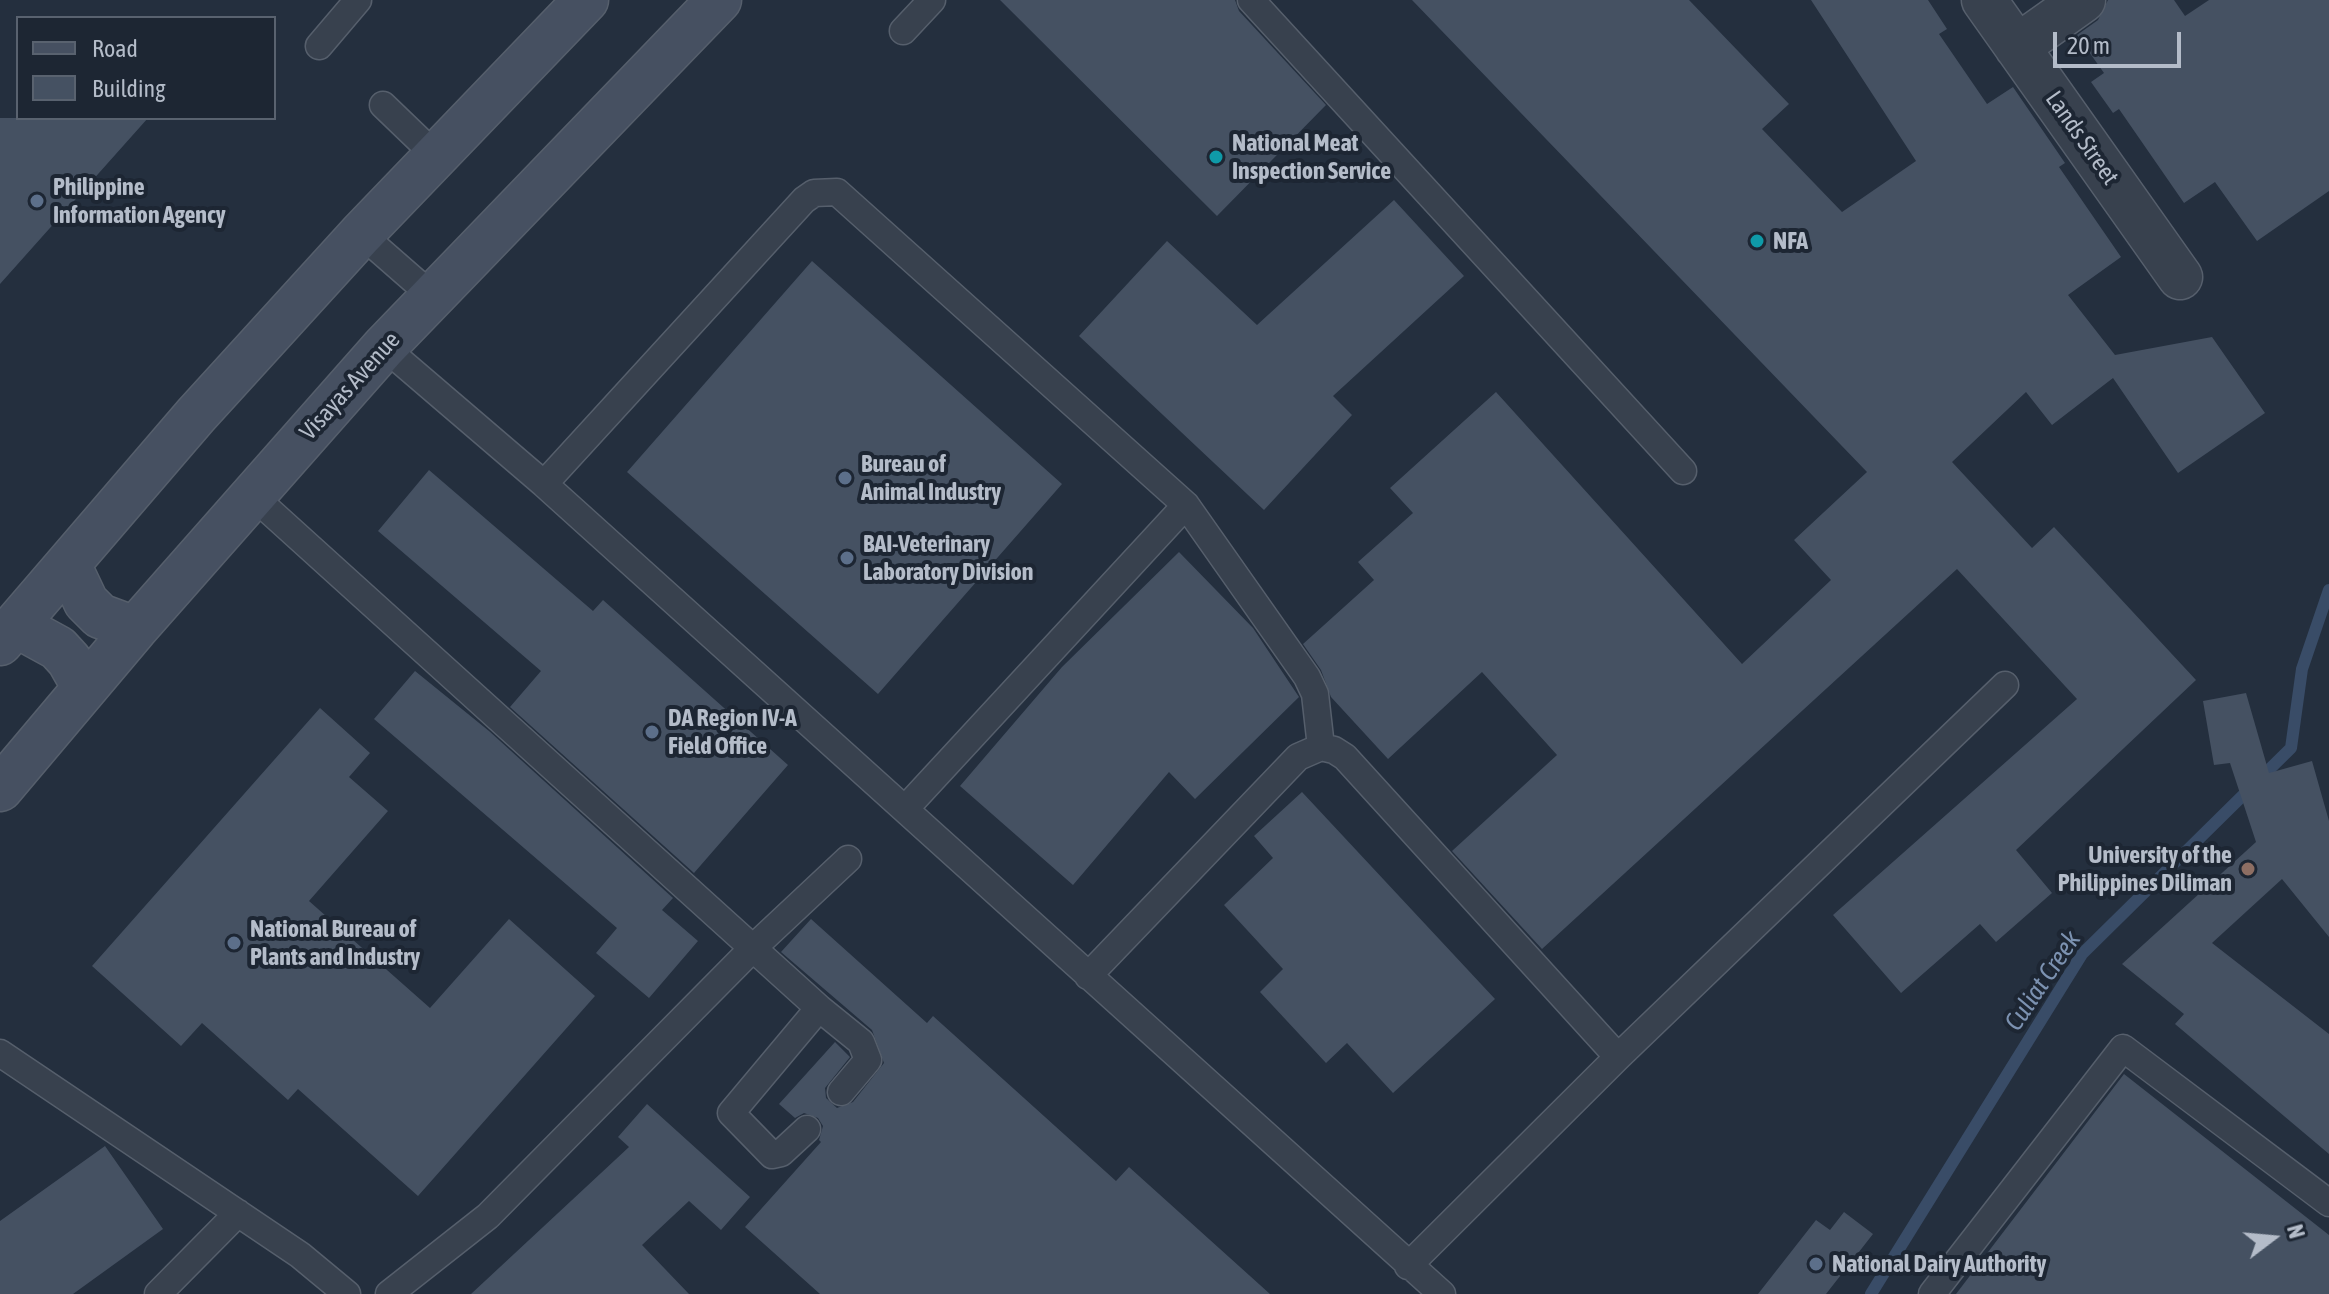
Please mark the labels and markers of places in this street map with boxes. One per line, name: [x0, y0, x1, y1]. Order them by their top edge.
place label: National Meat Inspection Service: [1232, 129, 1391, 185]
marker: National Meat Inspection Service: [1207, 148, 1225, 166]
place label: Philippine Information Agency: [53, 173, 226, 229]
marker: Philippine Information Agency: [28, 192, 46, 210]
place label: NFA: [1773, 227, 1808, 255]
marker: NFA: [1748, 232, 1766, 250]
place label: Bureau of Animal Industry: [861, 450, 1001, 506]
marker: Bureau of Animal Industry: [836, 469, 854, 487]
place label: BAI-Veterinary Laboratory Division: [863, 530, 1033, 586]
marker: BAI-Veterinary Laboratory Division: [838, 549, 856, 567]
place label: DA Region IV-A Field Office: [668, 704, 797, 760]
marker: DA Region IV-A Field Office: [643, 723, 661, 741]
place label: University of the Philippines Diliman: [2058, 841, 2232, 897]
marker: University of the Philippines Diliman: [2239, 860, 2257, 878]
place label: National Bureau of Plants and Industry: [250, 915, 420, 971]
marker: National Bureau of Plants and Industry: [225, 934, 243, 952]
place label: National Dairy Authority: [1832, 1250, 2046, 1278]
marker: National Dairy Authority: [1807, 1255, 1825, 1273]

